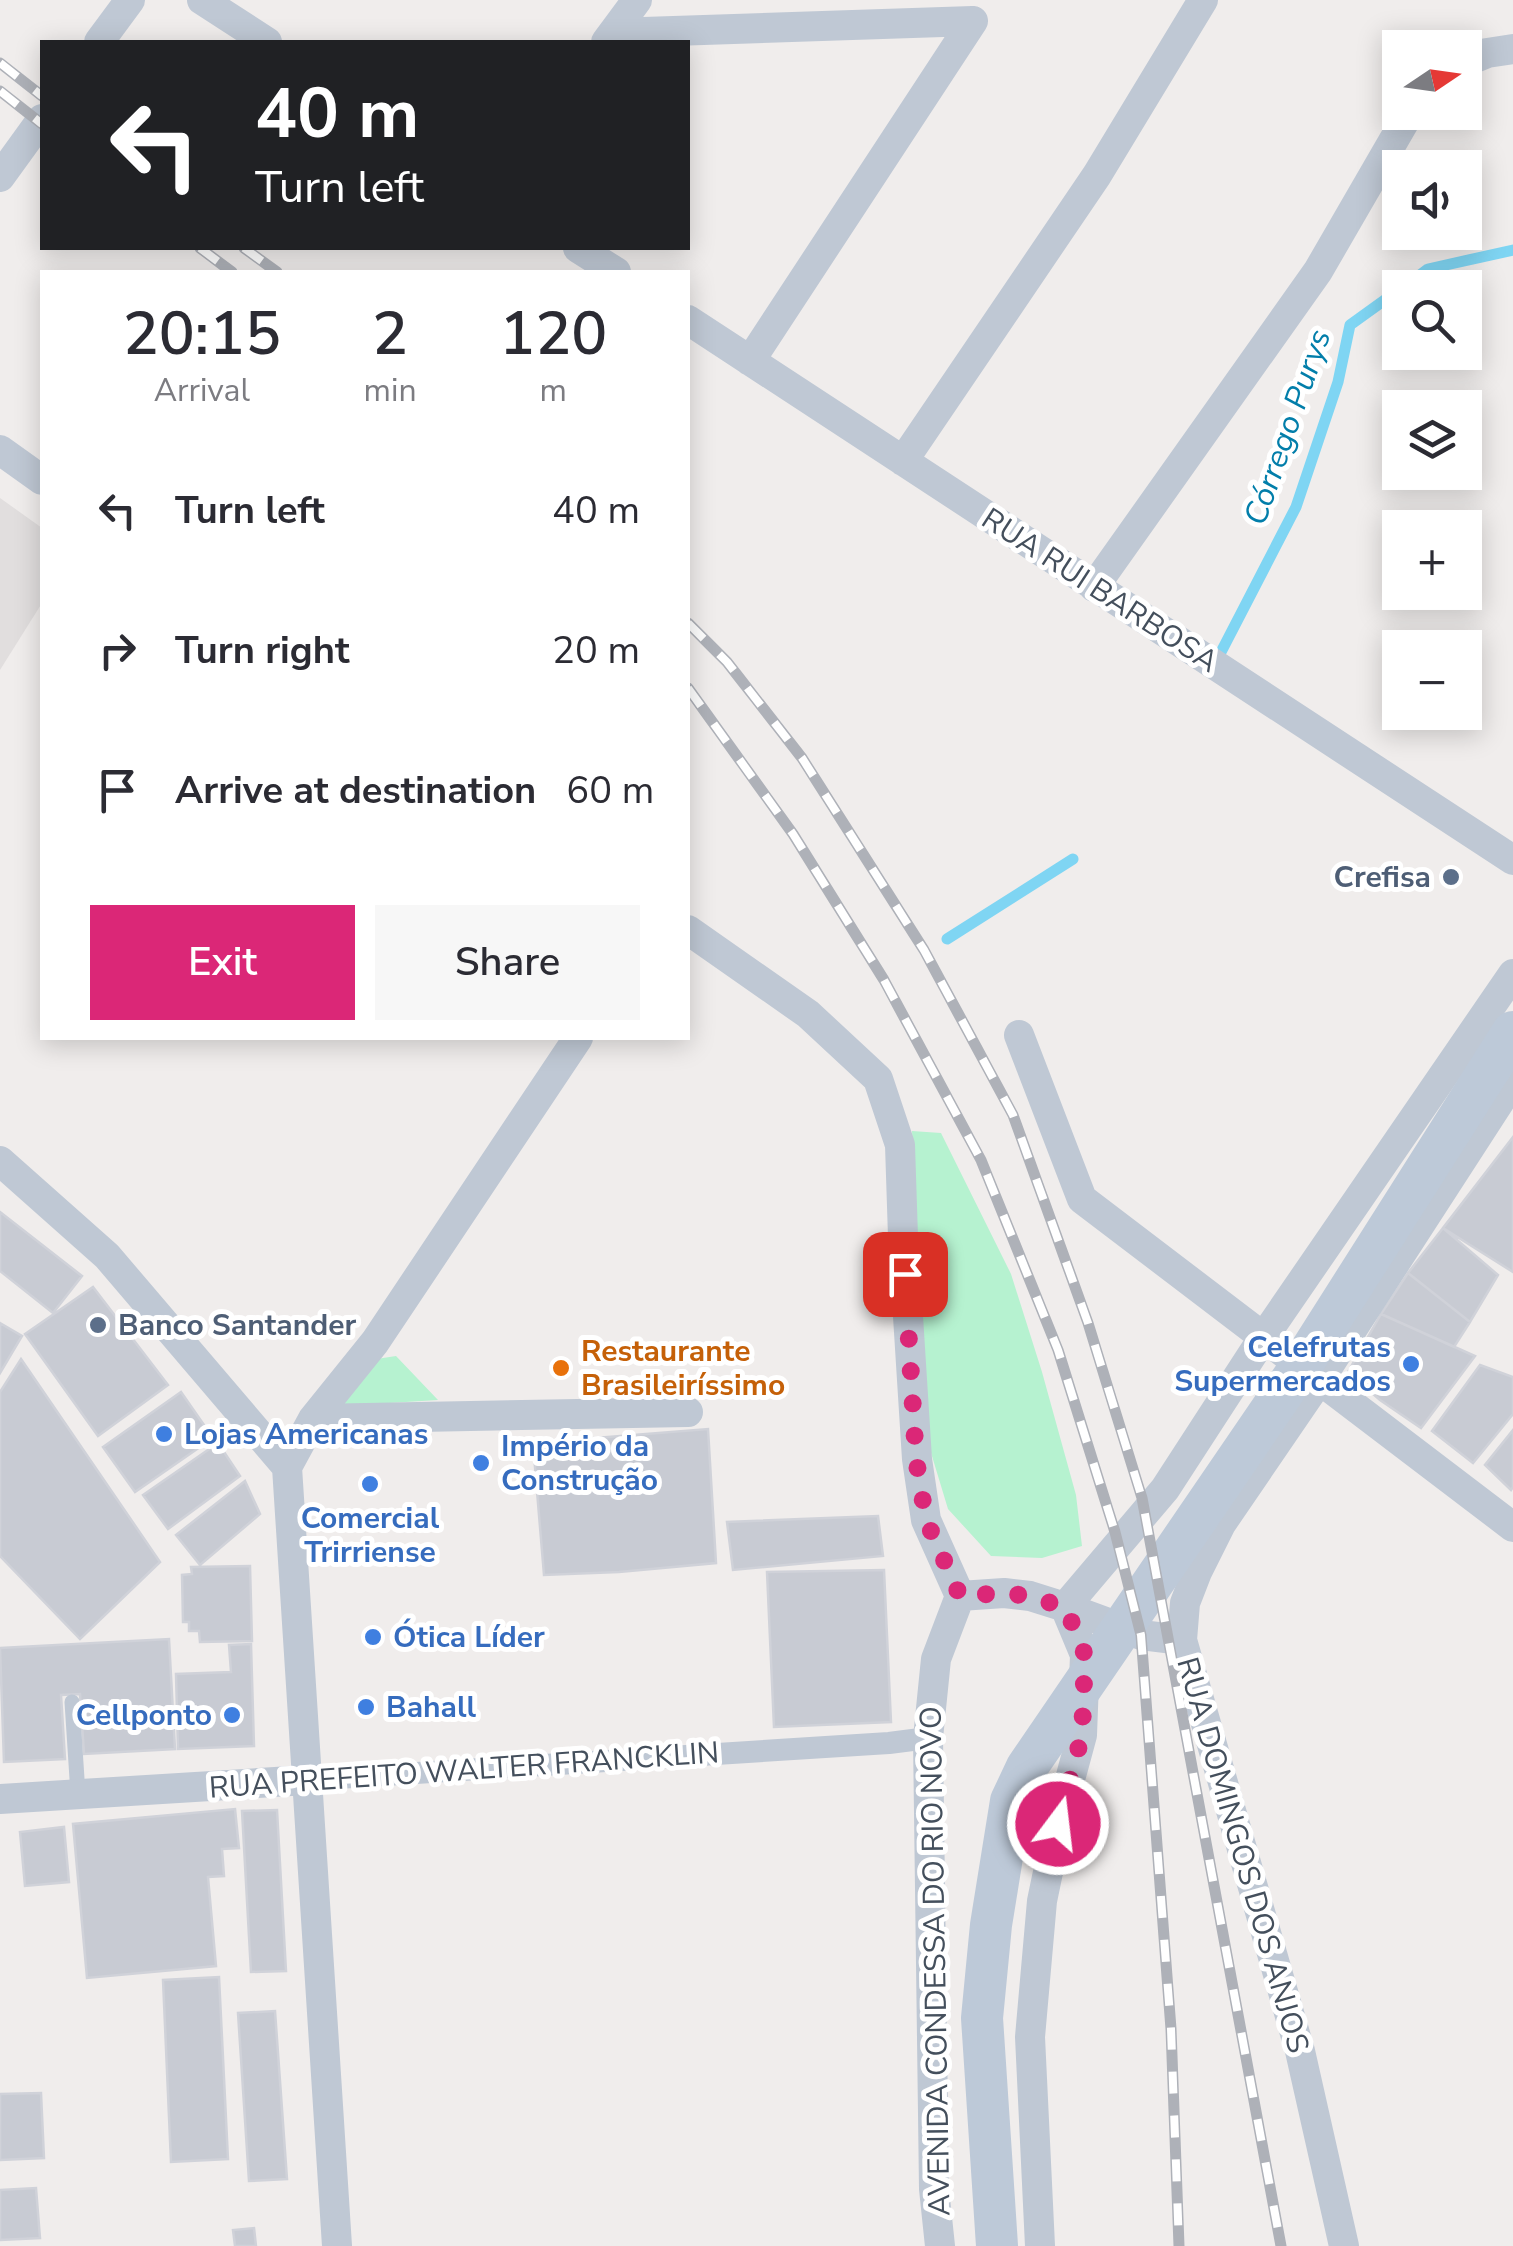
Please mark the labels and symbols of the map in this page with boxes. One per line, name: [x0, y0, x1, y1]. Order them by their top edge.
north arrow: [1382, 30, 1482, 130]
water label: Córrego Purys: [1234, 323, 1341, 531]
street label: RUA RUI BARBOSA: [974, 499, 1226, 682]
place label: Crefisa: [1334, 857, 1431, 898]
marker: Crefisa: [1440, 866, 1462, 888]
pin: [863, 1232, 948, 1317]
place label: Banco Santander: [118, 1305, 356, 1346]
marker: Banco Santander: [87, 1314, 109, 1336]
place label: Celefrutas Supermercados: [1174, 1327, 1391, 1402]
place label: Restaurante Brasileiríssimo: [581, 1331, 785, 1406]
marker: Celefrutas Supermercados: [1400, 1353, 1422, 1375]
marker: Restaurante Brasileiríssimo: [550, 1357, 572, 1379]
place label: Lojas Americanas: [184, 1414, 428, 1455]
marker: Lojas Americanas: [153, 1423, 175, 1445]
place label: Império da Construção: [501, 1426, 658, 1501]
marker: Império da Construção: [470, 1452, 492, 1474]
marker: Comercial Trirriense: [359, 1473, 381, 1495]
place label: Comercial Trirriense: [301, 1498, 440, 1573]
place label: Ótica Líder: [393, 1617, 545, 1658]
marker: Ótica Líder: [362, 1626, 384, 1648]
street label: RUA DOMINGOS DOS ANJOS: [1166, 1653, 1319, 2058]
place label: Bahall: [386, 1687, 477, 1728]
place label: Cellponto: [76, 1695, 212, 1736]
marker: Bahall: [355, 1696, 377, 1718]
marker: Cellponto: [221, 1704, 243, 1726]
street label: AVENIDA CONDESSA DO RIO NOVO: [911, 1706, 960, 2216]
street label: RUA PREFEITO WALTER FRANCKLIN: [208, 1732, 721, 1809]
position arrow: [1006, 1772, 1110, 1876]

